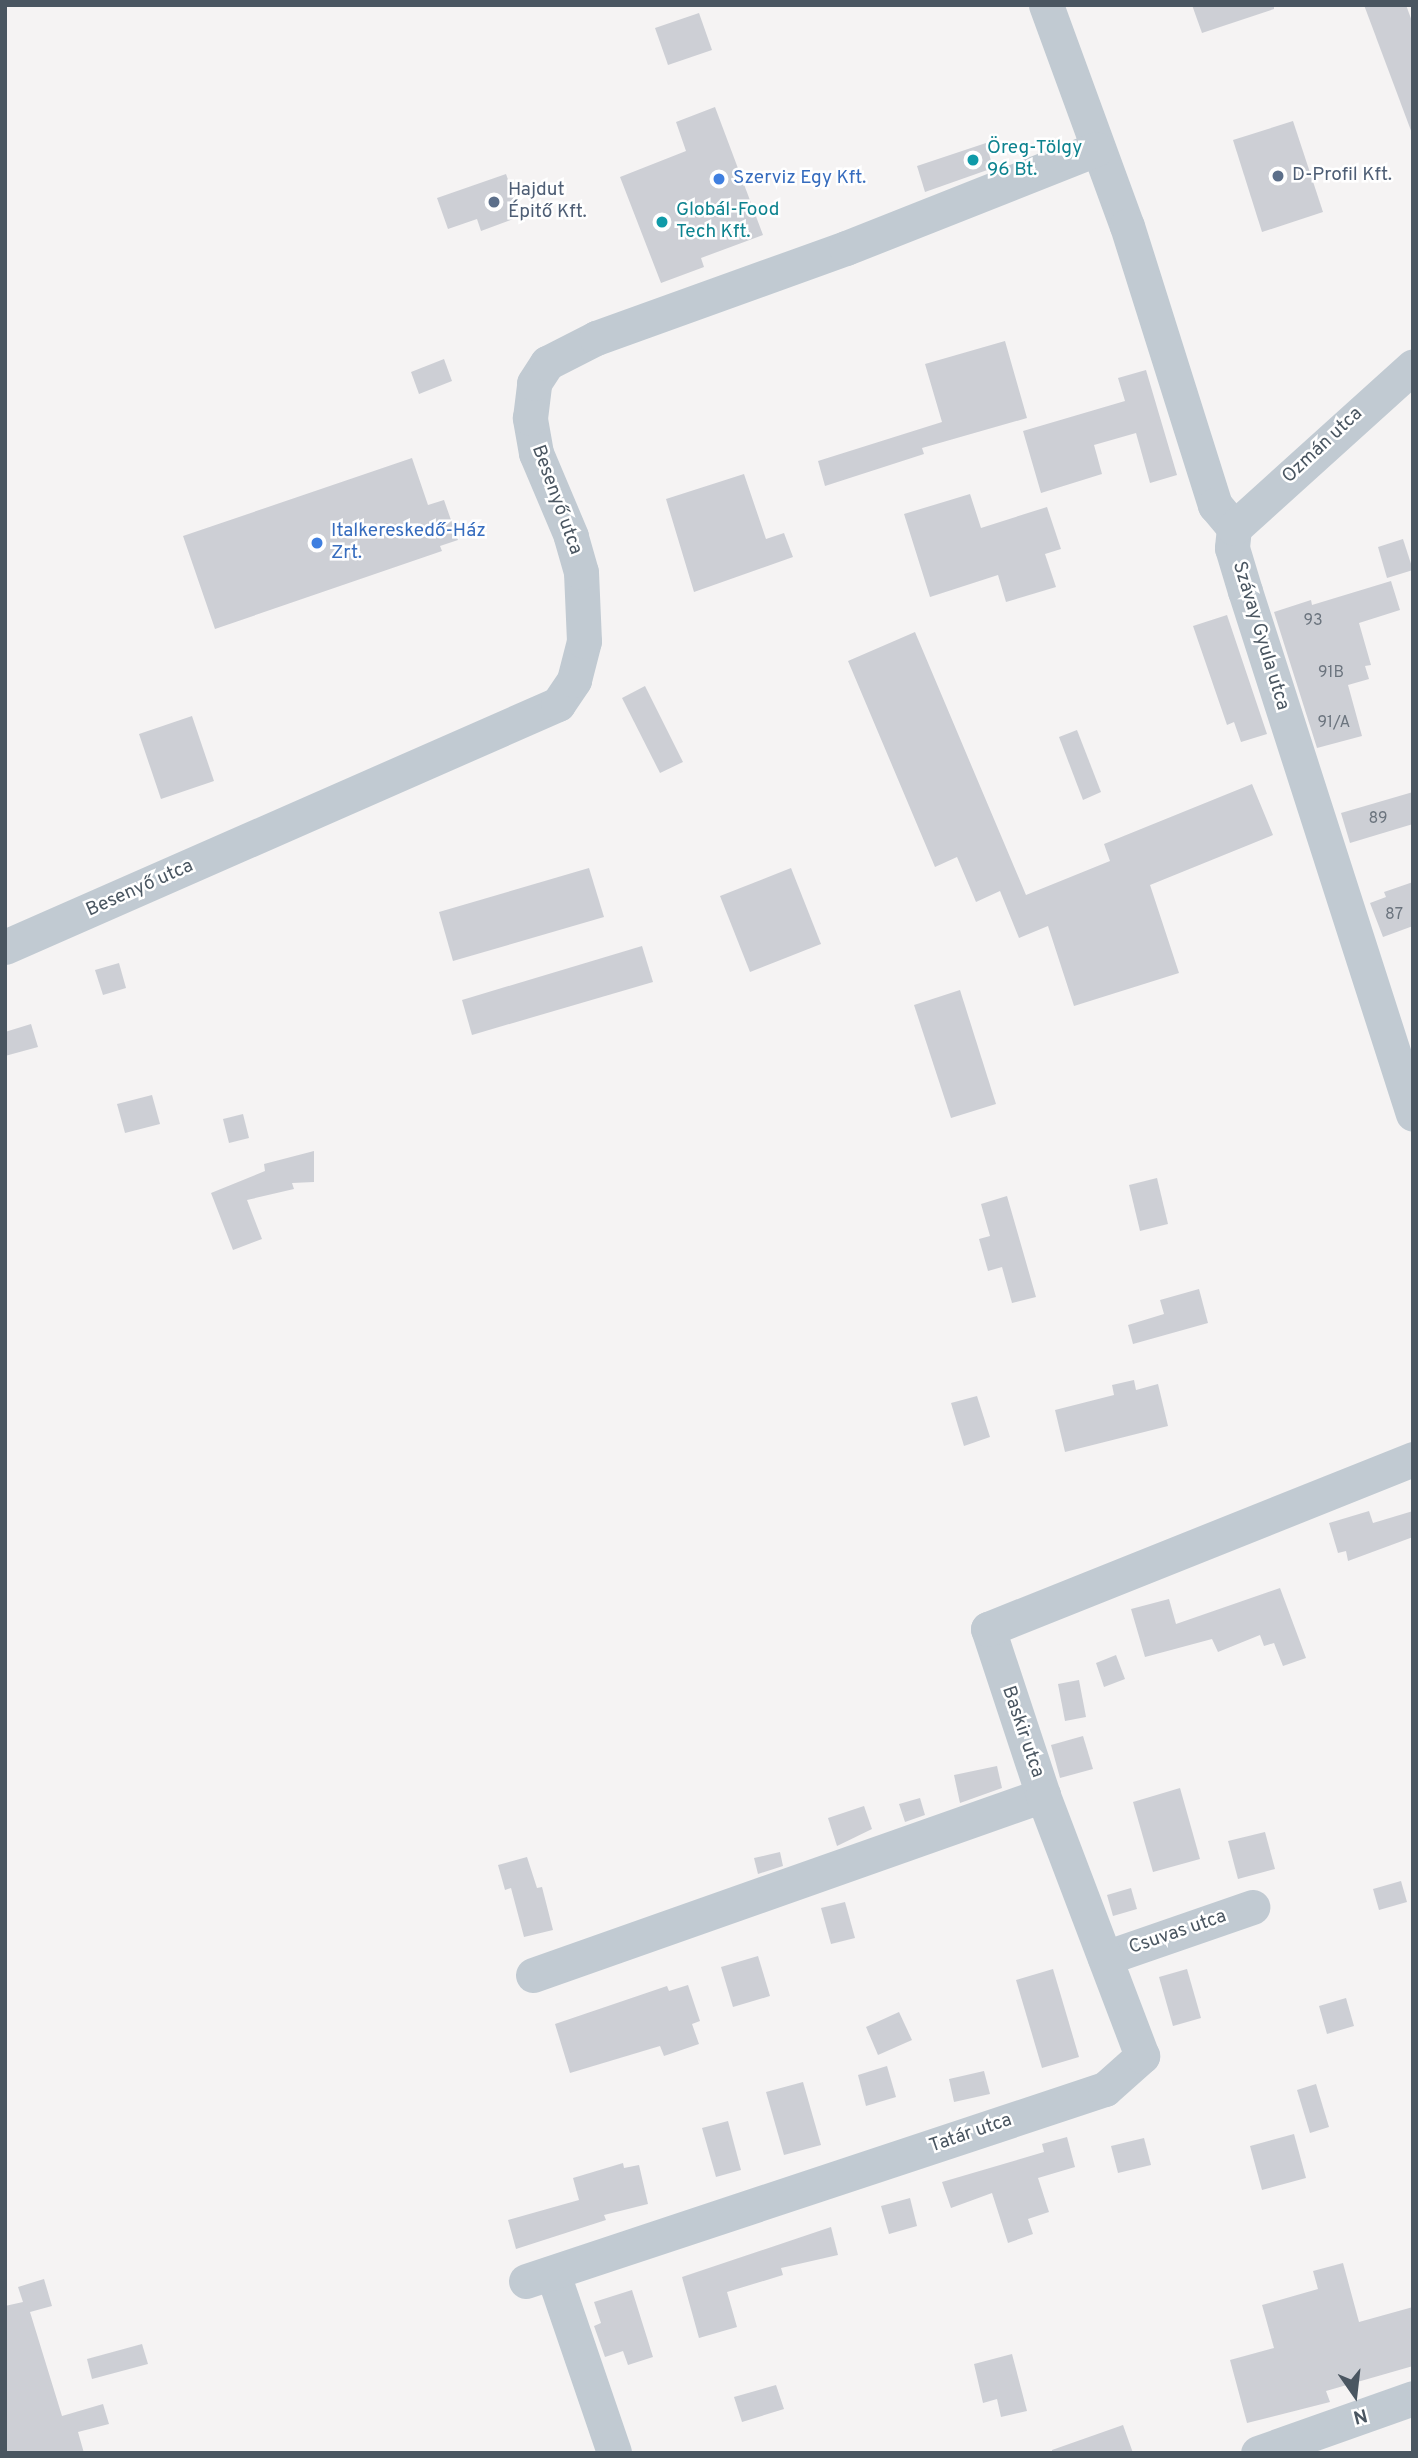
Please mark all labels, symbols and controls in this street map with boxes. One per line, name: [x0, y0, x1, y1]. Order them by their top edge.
place label: Öreg-Tölgy 96 Bt.: [987, 138, 1082, 182]
marker: Öreg-Tölgy 96 Bt.: [965, 152, 981, 168]
place label: D-Profil Kft.: [1292, 165, 1392, 187]
place label: Szerviz Egy Kft.: [733, 168, 866, 190]
marker: D-Profil Kft.: [1270, 168, 1286, 184]
marker: Szerviz Egy Kft.: [711, 171, 727, 187]
place label: Hajdut Épitő Kft.: [508, 180, 587, 224]
marker: Hajdut Épitő Kft.: [486, 194, 502, 210]
place label: Globál-Food Tech Kft.: [676, 200, 779, 244]
marker: Globál-Food Tech Kft.: [654, 214, 670, 230]
street label: Ozmán utca: [1278, 403, 1368, 489]
street label: Besenyő utca: [526, 442, 586, 558]
place label: Italkereskedő-Ház Zrt.: [331, 521, 486, 565]
marker: Italkereskedő-Ház Zrt.: [309, 535, 325, 551]
street label: Szávay Gyula utca: [1227, 559, 1293, 713]
house number: 93: [1303, 611, 1323, 631]
house number: 91B: [1318, 663, 1344, 683]
house number: 91/A: [1318, 713, 1350, 733]
house number: 89: [1368, 809, 1388, 829]
street label: Besenyő utca: [83, 855, 197, 923]
house number: 87: [1385, 905, 1403, 925]
street label: Baskir utca: [996, 1683, 1048, 1781]
street label: Csuvas utca: [1126, 1906, 1230, 1960]
street label: Tatár utca: [927, 2109, 1015, 2159]
north arrow: [1320, 2360, 1390, 2430]
text: N: [1351, 2402, 1370, 2429]

